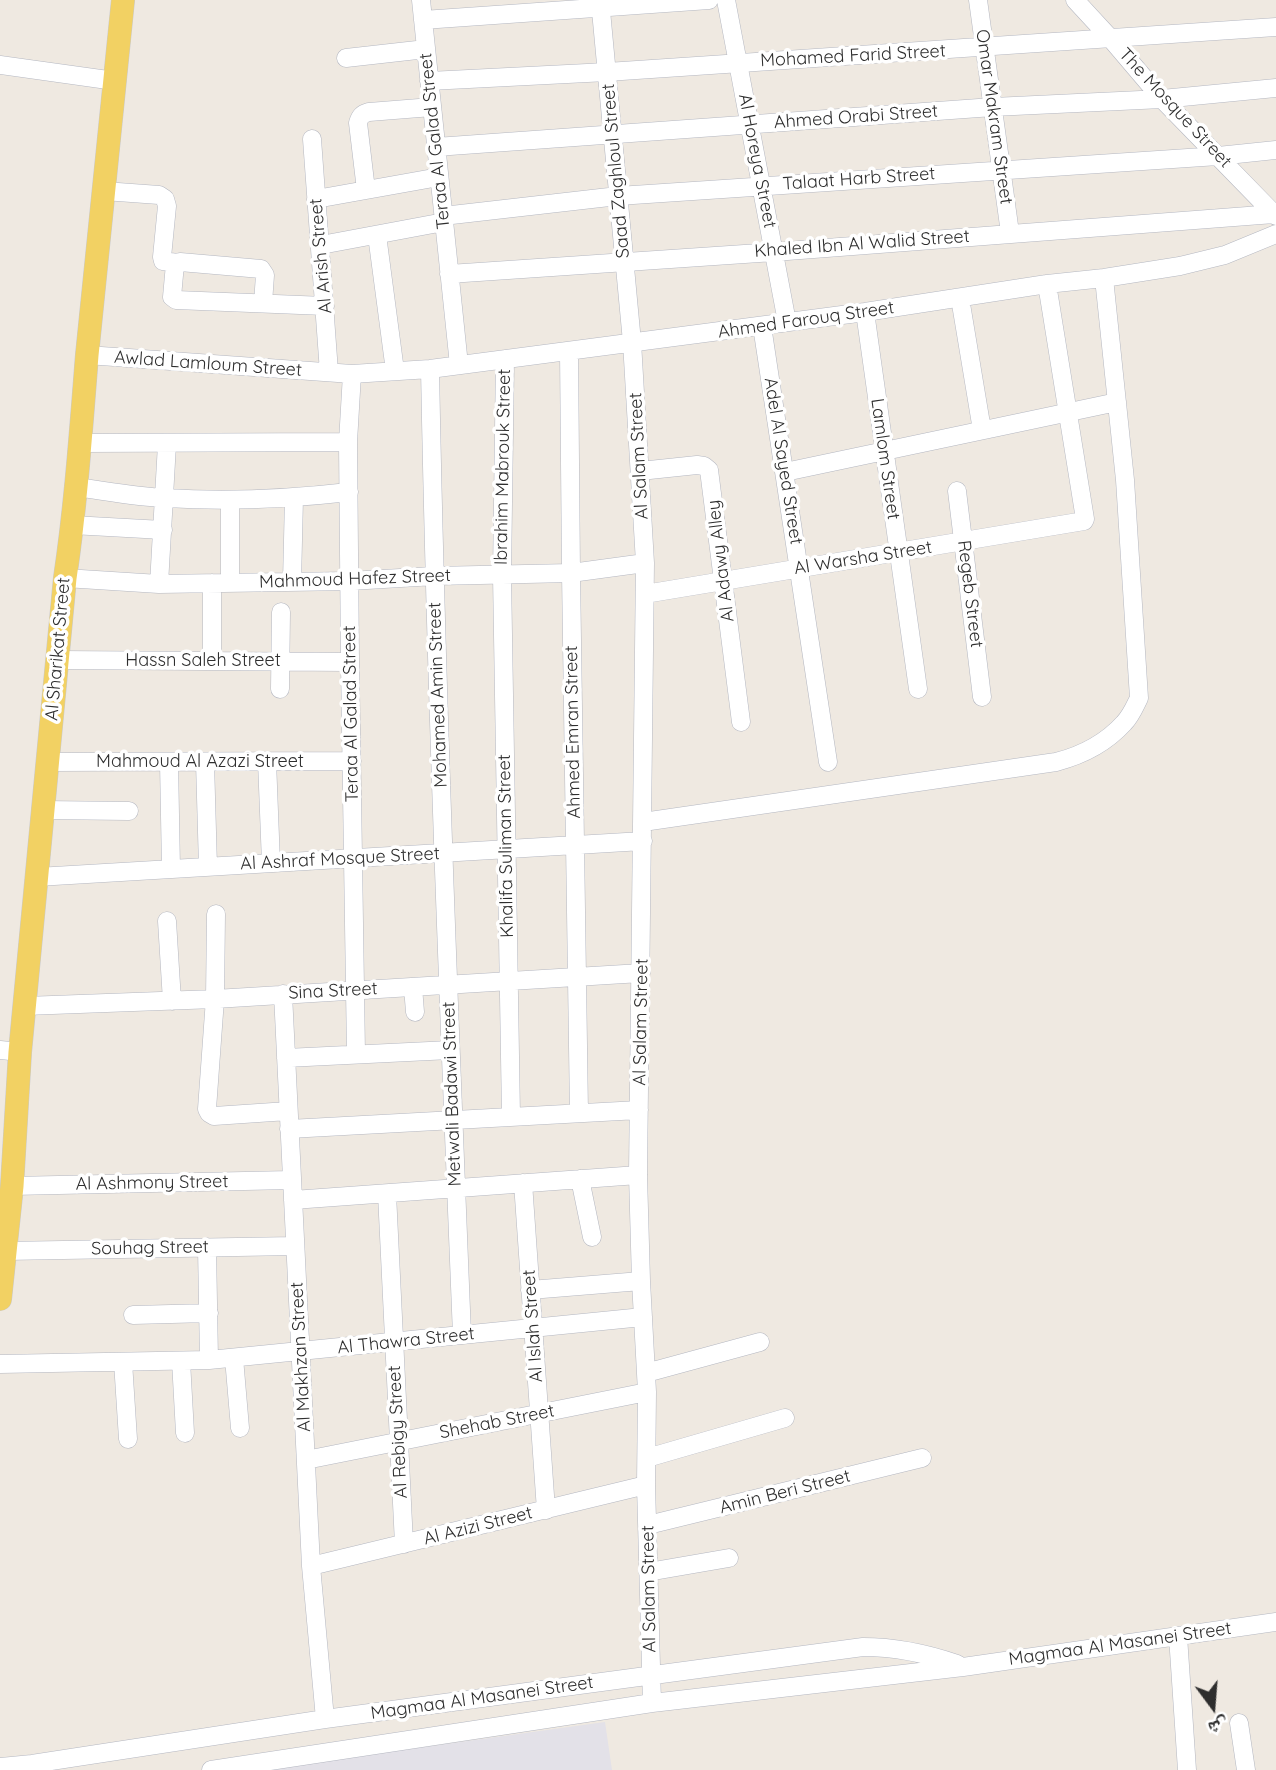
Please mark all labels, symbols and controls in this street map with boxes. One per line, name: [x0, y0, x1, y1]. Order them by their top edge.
street label: Omar Makram Street: [971, 28, 1017, 206]
street label: Mohamed Farid Street: [760, 40, 946, 72]
street label: The Mosque Street: [1114, 44, 1236, 172]
street label: Teraa Al Galad Street: [415, 52, 455, 230]
street label: Saad Zaghloul Street: [598, 83, 634, 259]
street label: Al Horeya Street: [733, 92, 781, 230]
street label: Ahmed Orabi Street: [773, 100, 939, 134]
street label: Talaat Harb Street: [782, 163, 936, 195]
street label: Al Arish Street: [305, 197, 337, 315]
street label: Khaled Ibn Al Walid Street: [754, 226, 970, 262]
street label: Ahmed Farouq Street: [717, 297, 895, 343]
street label: Awlad Lamloum Street: [113, 347, 303, 381]
street label: Ibrahim Mabrouk Street: [490, 369, 516, 565]
street label: Adel Al Sayed Street: [759, 376, 807, 546]
street label: Al Salam Street: [625, 392, 653, 520]
street label: Lamlom Street: [866, 397, 904, 521]
street label: Al Adawy Alley: [703, 499, 739, 623]
street label: Al Warsha Street: [792, 536, 934, 580]
street label: Regeb Street: [953, 539, 987, 649]
street label: Mahmoud Hafez Street: [259, 565, 451, 593]
street label: Al Sharikat Street: [41, 577, 75, 721]
street label: Mohamed Amin Street: [424, 602, 452, 788]
street label: Teraa Al Galad Street: [339, 625, 363, 803]
street label: Ahmed Emran Street: [561, 645, 585, 819]
street label: Hassn Saleh Street: [125, 650, 281, 672]
street label: Mahmoud Al Azazi Street: [96, 751, 304, 773]
street label: Khalifa Suliman Street: [494, 754, 518, 938]
street label: Al Ashraf Mosque Street: [240, 843, 440, 875]
street label: Al Salam Street: [629, 958, 653, 1086]
street label: Sina Street: [288, 978, 378, 1004]
street label: Metwali Badawi Street: [438, 1001, 466, 1187]
street label: Al Ashmony Street: [75, 1171, 229, 1195]
street label: Souhag Street: [91, 1236, 209, 1260]
street label: Al Islah Street: [518, 1269, 548, 1383]
street label: Al Makhzan Street: [286, 1281, 316, 1433]
street label: Al Thawra Street: [336, 1323, 476, 1359]
street label: Al Rebigy Street: [384, 1365, 412, 1499]
street label: Shehab Street: [438, 1400, 556, 1444]
street label: Amin Beri Street: [717, 1465, 853, 1519]
street label: Al Azizi Street: [421, 1502, 535, 1550]
street label: Al Salam Street: [637, 1525, 661, 1653]
street label: Magmaa Al Masanei Street: [1007, 1618, 1233, 1670]
street label: Magmaa Al Masanei Street: [369, 1672, 595, 1724]
north arrow: [1178, 1672, 1248, 1742]
text: ش: [1206, 1713, 1232, 1741]

